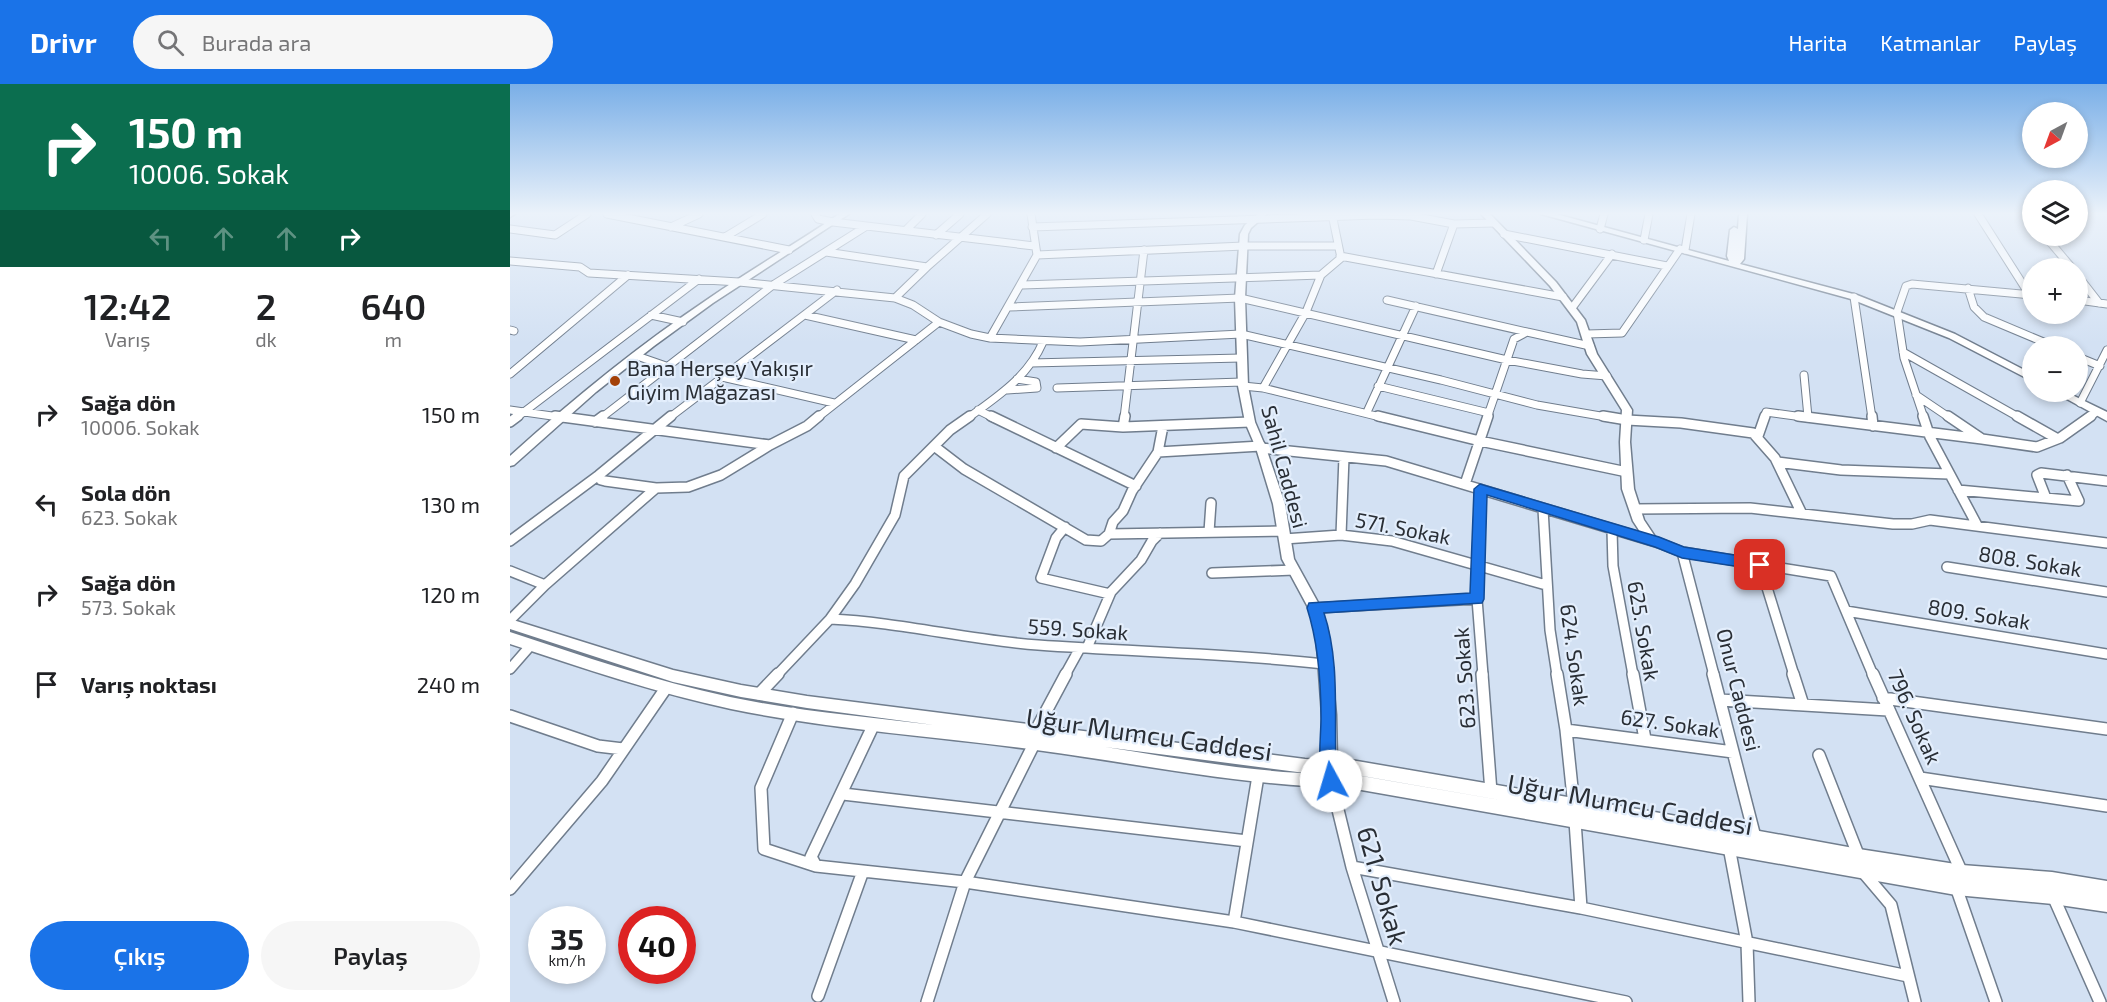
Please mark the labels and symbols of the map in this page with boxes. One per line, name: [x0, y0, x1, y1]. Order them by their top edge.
north arrow: [2022, 102, 2088, 168]
place label: Bana Herşey Yakışır Giyim Mağazası: [627, 355, 813, 404]
marker: Bana Herşey Yakışır Giyim Mağazası: [608, 374, 622, 388]
street label: Sahil Caddesi: [1257, 403, 1314, 531]
street label: 571. Sokak: [1354, 506, 1453, 549]
pin: [1734, 539, 1785, 590]
street label: 808. Sokak: [1977, 540, 2084, 581]
street label: 625. Sokak: [1623, 579, 1666, 683]
street label: 809. Sokak: [1926, 593, 2033, 634]
street label: 624. Sokak: [1556, 602, 1595, 708]
street label: 559. Sokak: [1027, 613, 1129, 645]
street label: 623. Sokak: [1447, 626, 1480, 730]
street label: Onur Caddesi: [1712, 626, 1767, 754]
street label: 796. Sokak: [1883, 665, 1947, 768]
street label: Uğur Mumcu Caddesi: [1024, 701, 1274, 766]
street label: 627. Sokak: [1619, 703, 1722, 742]
position arrow: [1299, 749, 1363, 813]
street label: Uğur Mumcu Caddesi: [1505, 767, 1755, 840]
street label: 621. Sokak: [1352, 823, 1415, 948]
speed limit sign: 40: [618, 906, 696, 984]

